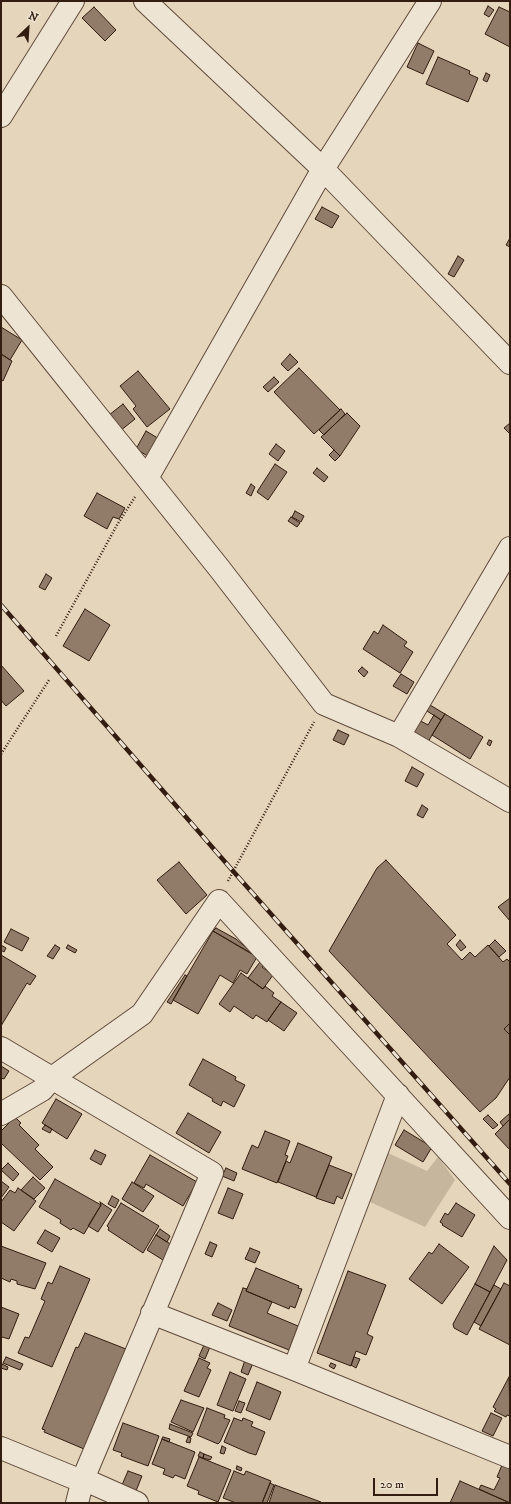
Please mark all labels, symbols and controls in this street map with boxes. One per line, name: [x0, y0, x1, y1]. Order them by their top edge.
north arrow: [8, 8, 48, 48]
text: N: [26, 9, 40, 25]
scale bar: [375, 1470, 440, 1496]
text: 20 m: [380, 1477, 404, 1492]

